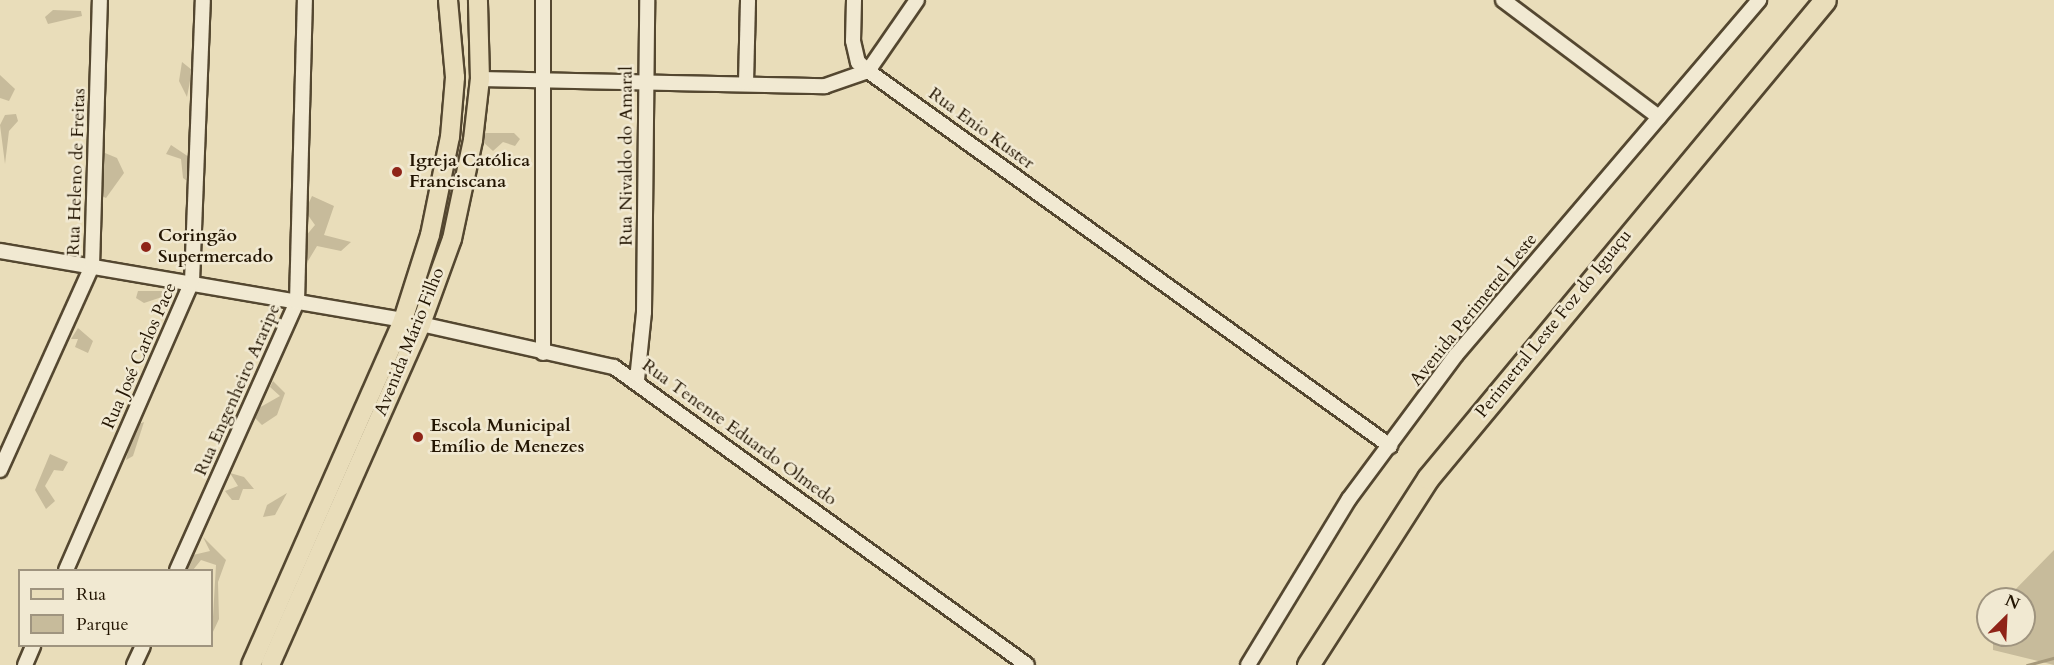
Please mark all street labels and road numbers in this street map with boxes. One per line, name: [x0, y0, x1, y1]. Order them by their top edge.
street label: Rua Nivaldo do Amaral: [616, 66, 638, 246]
street label: Rua Enio Kuster: [924, 83, 1038, 175]
street label: Rua Heleno de Freitas: [63, 88, 91, 256]
street label: Perimetral Leste Foz do Iguaçu: [1471, 225, 1637, 423]
street label: Avenida Perimetrel Leste: [1406, 229, 1542, 391]
street label: Avenida Mário Filho: [370, 265, 450, 419]
street label: Rua José Carlos Pace: [98, 279, 182, 433]
street label: Rua Engenheiro Araripe: [190, 301, 286, 479]
street label: Rua Tenente Eduardo Olmedo: [637, 355, 841, 511]

